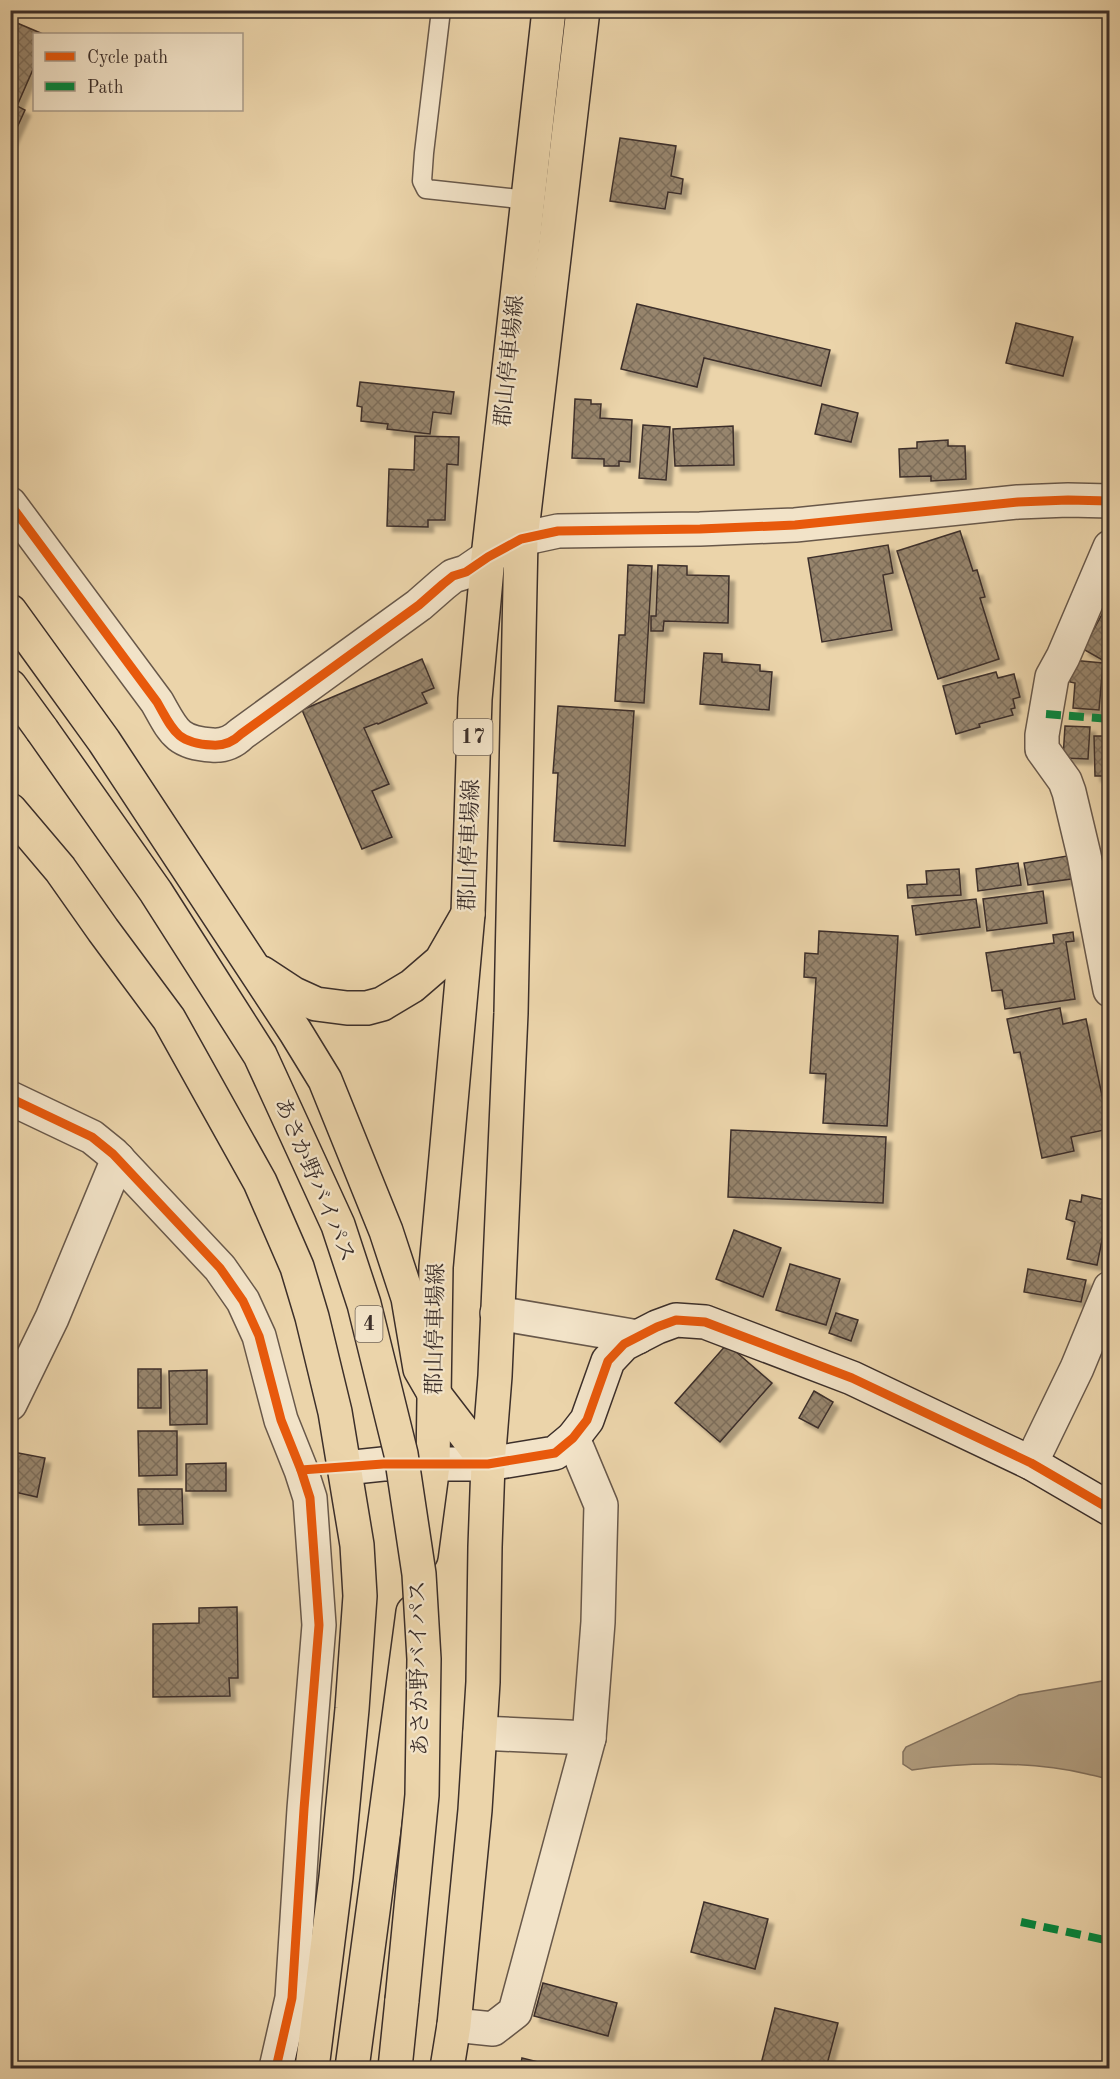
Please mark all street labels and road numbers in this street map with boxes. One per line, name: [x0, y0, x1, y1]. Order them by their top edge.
street label: 郡山停車場線: [490, 294, 528, 428]
road number: 17: [454, 719, 492, 755]
street label: 郡山停車場線: [455, 779, 483, 911]
street label: あさか野バイパス: [270, 1095, 359, 1265]
street label: 郡山停車場線: [422, 1263, 448, 1395]
road number: 4: [356, 1306, 382, 1342]
street label: あさか野バイパス: [406, 1580, 433, 1756]

